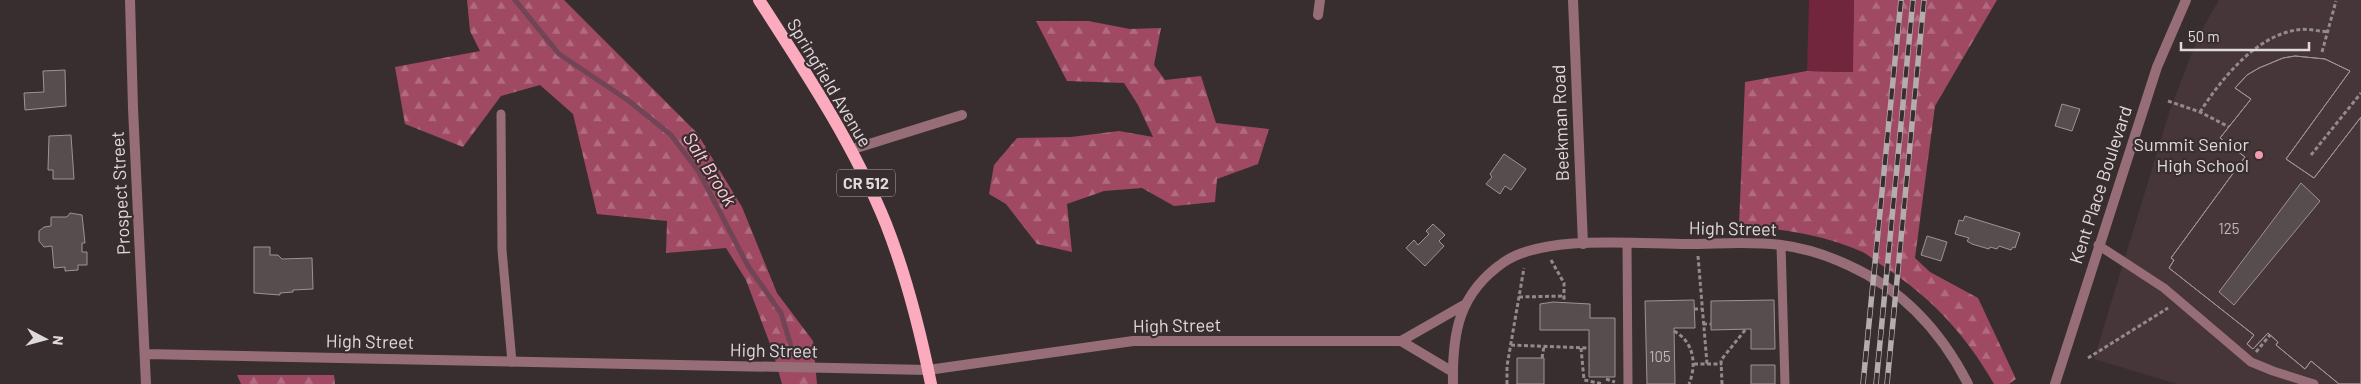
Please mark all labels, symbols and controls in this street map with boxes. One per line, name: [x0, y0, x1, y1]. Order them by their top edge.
street label: Springfield Avenue: [783, 14, 877, 151]
scale bar: [2181, 20, 2308, 52]
text: 50 m: [2188, 27, 2220, 45]
street label: Beekman Road: [1547, 64, 1573, 182]
street label: Kent Place Boulevard: [2064, 103, 2136, 266]
water label: Salt Brook: [679, 127, 743, 211]
street label: Prospect Street: [106, 131, 134, 255]
place label: Summit Senior High School: [2134, 133, 2249, 176]
marker: Summit Senior High School: [2253, 149, 2265, 161]
road number: CR 512: [837, 170, 895, 197]
street label: High Street: [1689, 216, 1777, 240]
house number: 125: [2218, 219, 2240, 237]
street label: High Street: [1133, 313, 1221, 337]
north arrow: [20, 314, 70, 364]
street label: High Street: [326, 329, 414, 353]
text: N: [49, 335, 67, 346]
street label: High Street: [730, 338, 818, 362]
house number: 105: [1649, 347, 1671, 365]

